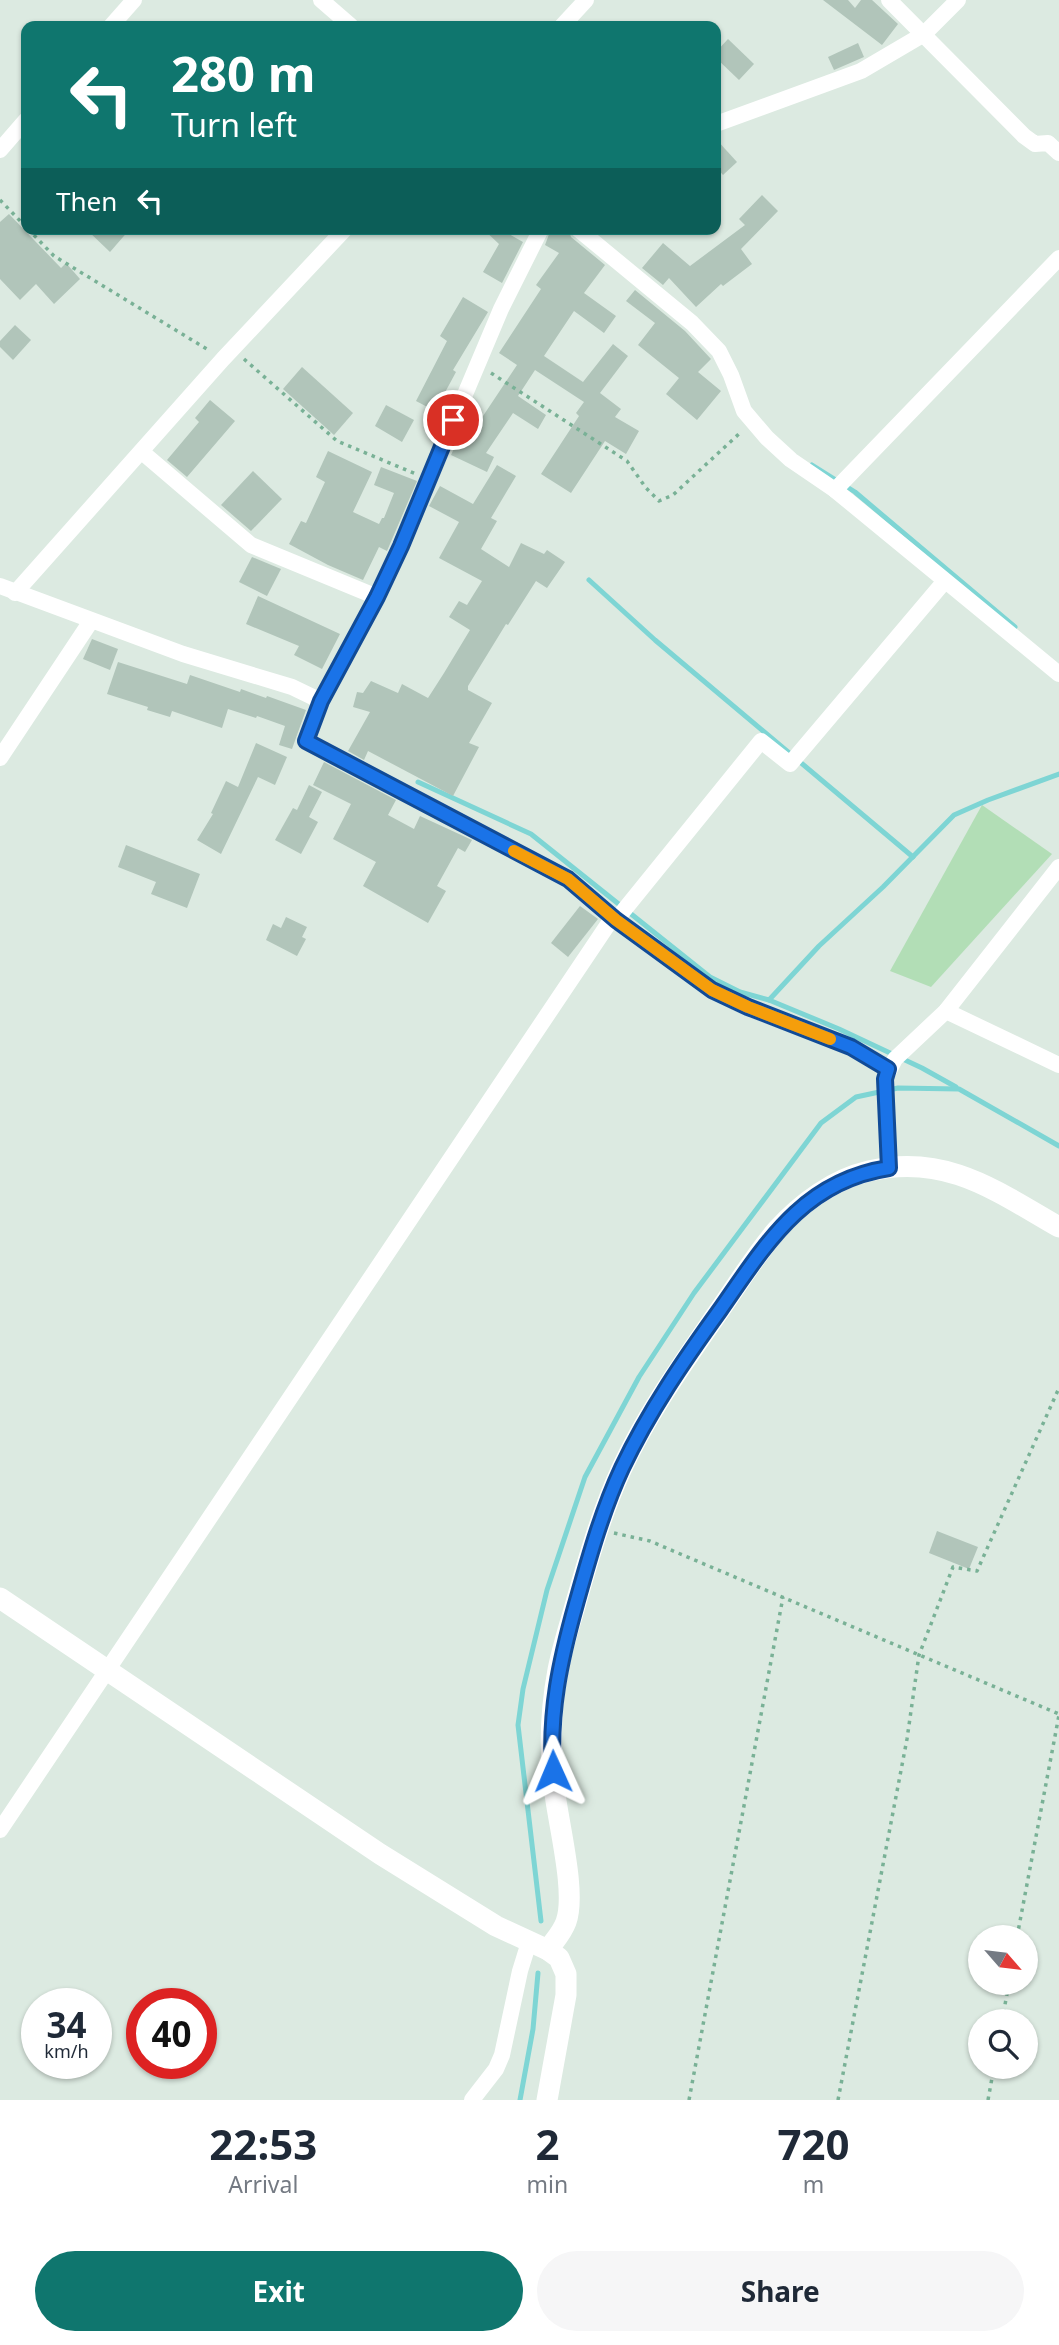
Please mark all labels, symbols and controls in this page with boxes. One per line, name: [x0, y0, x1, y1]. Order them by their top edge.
text: 280 m: [171, 40, 316, 106]
icon: left: [56, 49, 147, 140]
text: Turn left: [171, 103, 297, 146]
icon: left: [131, 182, 169, 220]
text: Then: [56, 183, 117, 219]
pin: [423, 390, 483, 450]
icon: arrive: [434, 401, 472, 439]
position arrow: [516, 1734, 590, 1808]
north arrow: [968, 1925, 1038, 1995]
map controls: [968, 1925, 1038, 2079]
speed limit sign: 40: [126, 1988, 217, 2079]
text: 34: [46, 2001, 87, 2048]
button: search: [968, 2009, 1038, 2079]
text: km/h: [44, 2039, 89, 2063]
text: 22:53: [209, 2115, 317, 2172]
text: 2: [535, 2115, 559, 2172]
text: 720: [778, 2115, 850, 2172]
text: Arrival: [228, 2168, 298, 2200]
text: min: [527, 2168, 568, 2200]
text: m: [803, 2168, 824, 2200]
button: Exit: [35, 2251, 523, 2331]
button: Share: [537, 2251, 1024, 2331]

